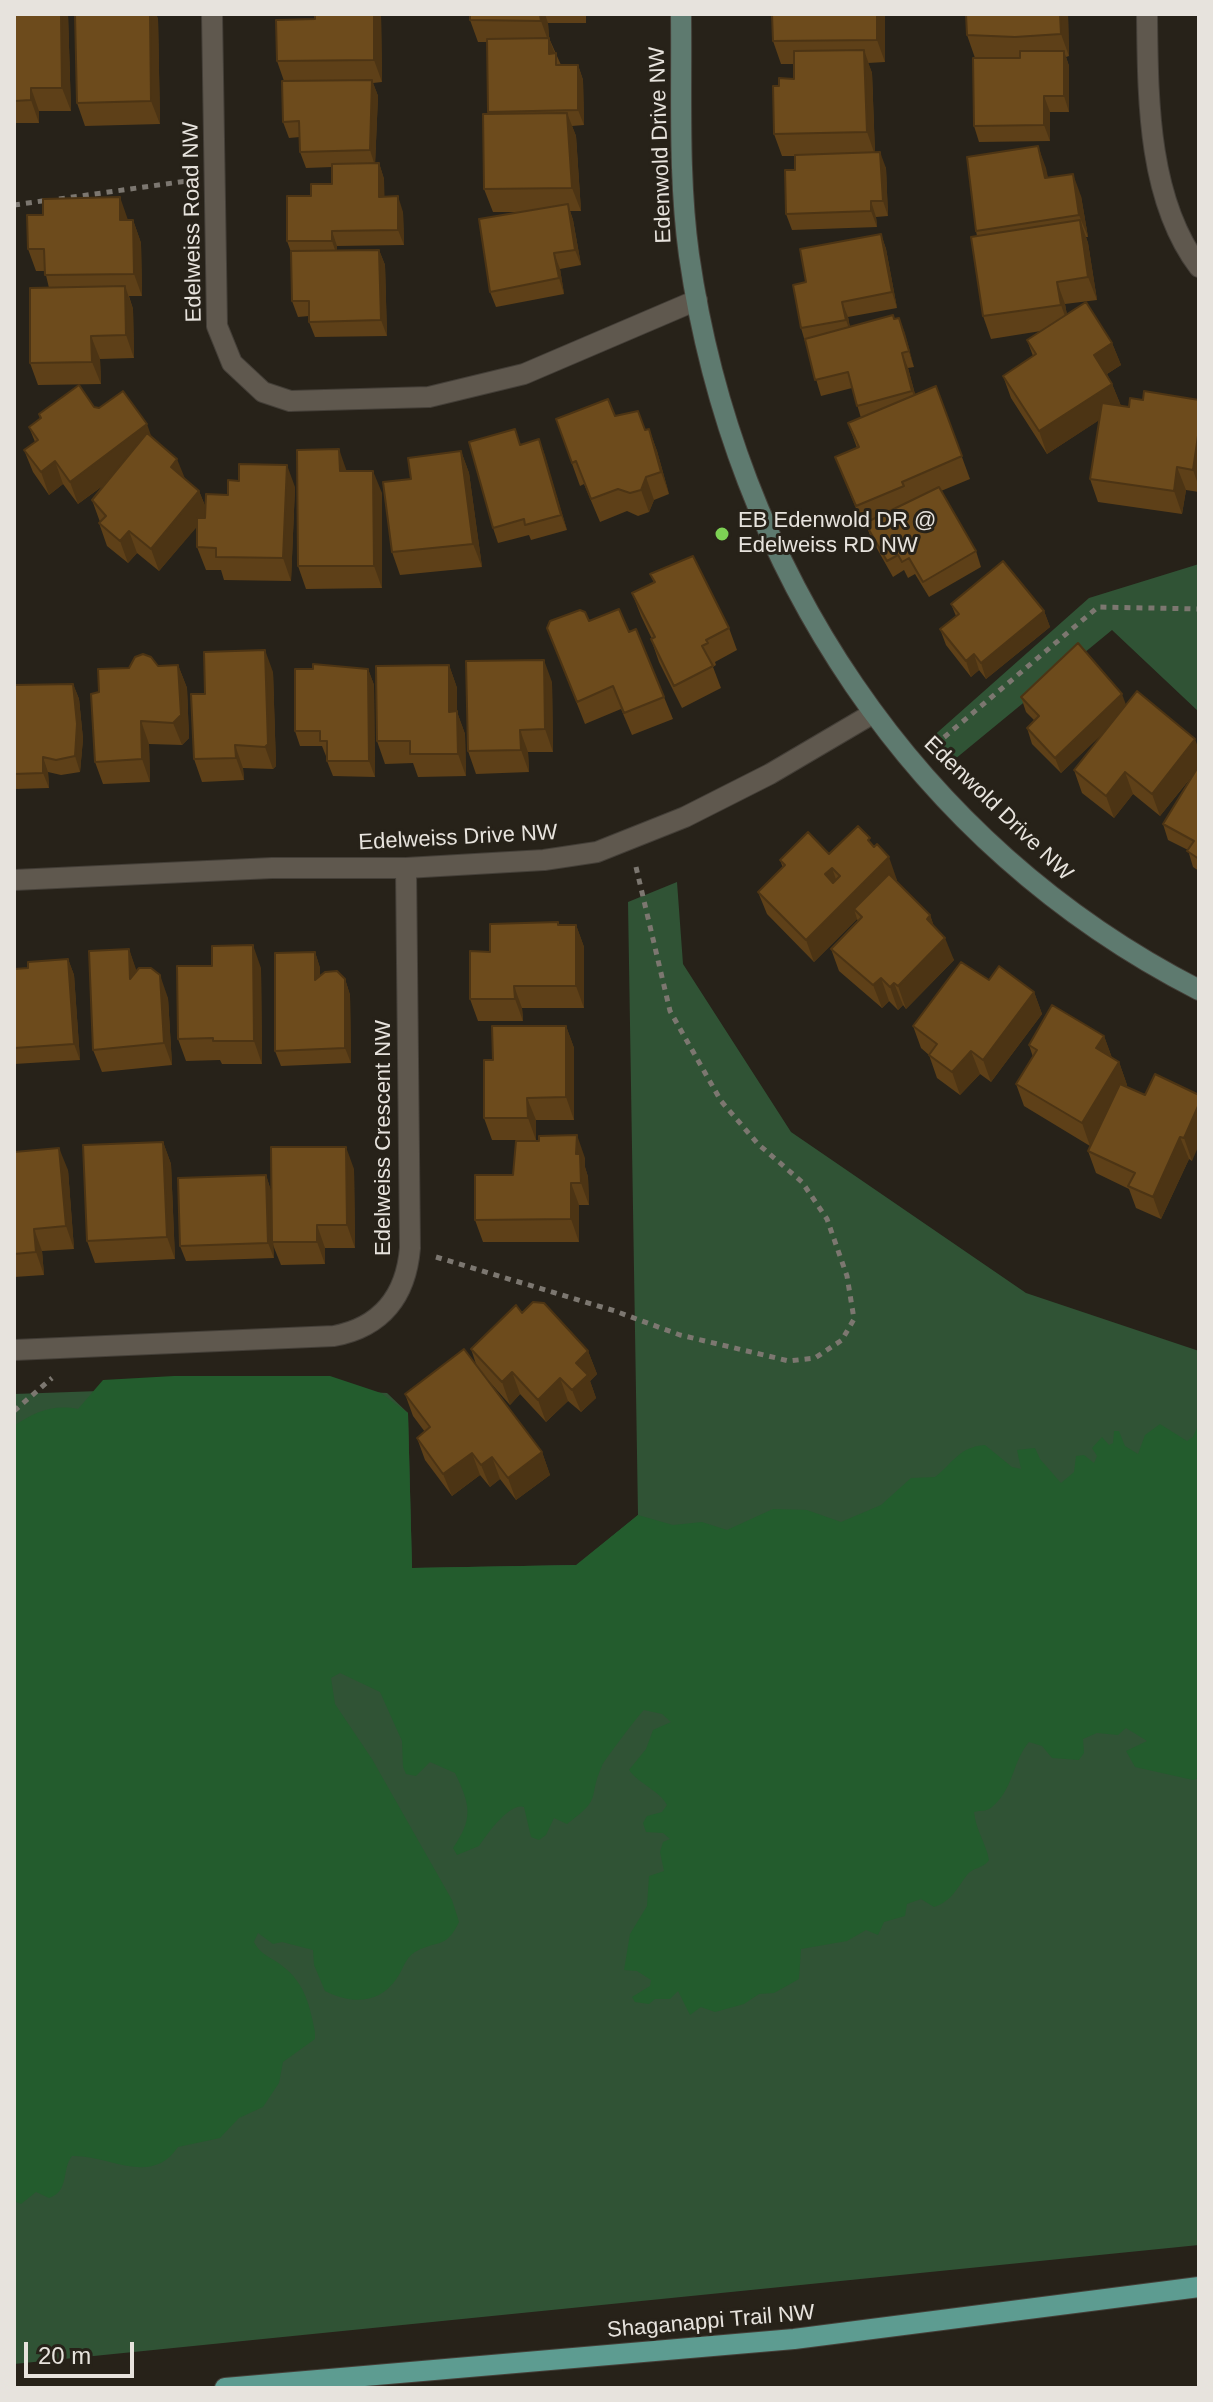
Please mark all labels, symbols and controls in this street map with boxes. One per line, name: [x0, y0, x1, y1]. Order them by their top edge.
street label: Edenwold Drive NW: [644, 46, 678, 244]
street label: Edelweiss Road NW: [178, 122, 208, 322]
place label: EB Edenwold DR @ Edelweiss RD NW: [738, 508, 936, 560]
marker: EB Edenwold DR @ Edelweiss RD NW: [713, 525, 731, 543]
street label: Edenwold Drive NW: [918, 731, 1078, 887]
street label: Edelweiss Drive NW: [358, 820, 558, 856]
street label: Edelweiss Crescent NW: [371, 1020, 397, 1256]
street label: Shaganappi Trail NW: [606, 2300, 816, 2344]
scale bar: [28, 2326, 138, 2376]
text: 20 m: [38, 2342, 91, 2369]

